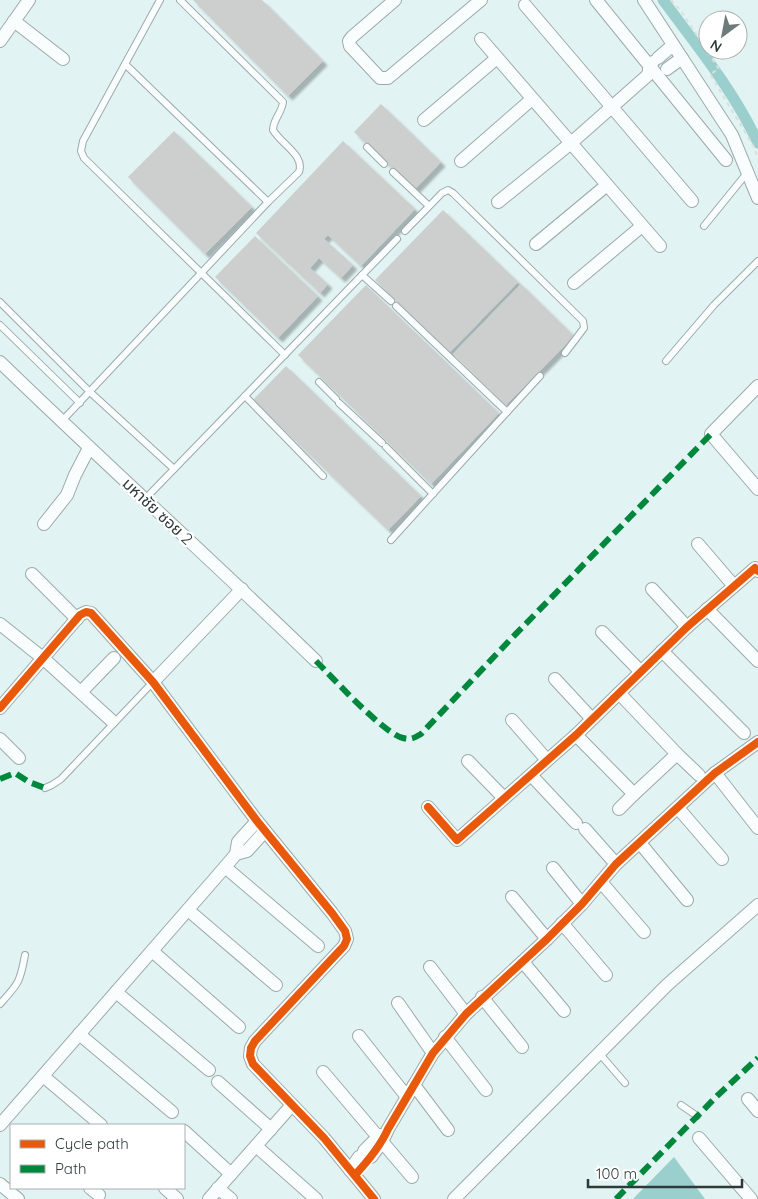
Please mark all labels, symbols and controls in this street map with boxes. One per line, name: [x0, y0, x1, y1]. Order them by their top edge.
north arrow: [698, 10, 748, 60]
text: N: [707, 36, 725, 56]
street label: มหาชัย ซอย 2: [119, 473, 198, 549]
legend: [10, 1124, 185, 1189]
text: Cycle path: [55, 1134, 129, 1153]
scale bar: [588, 1156, 742, 1188]
text: Path: [55, 1159, 87, 1178]
text: 100 m: [596, 1164, 637, 1183]

